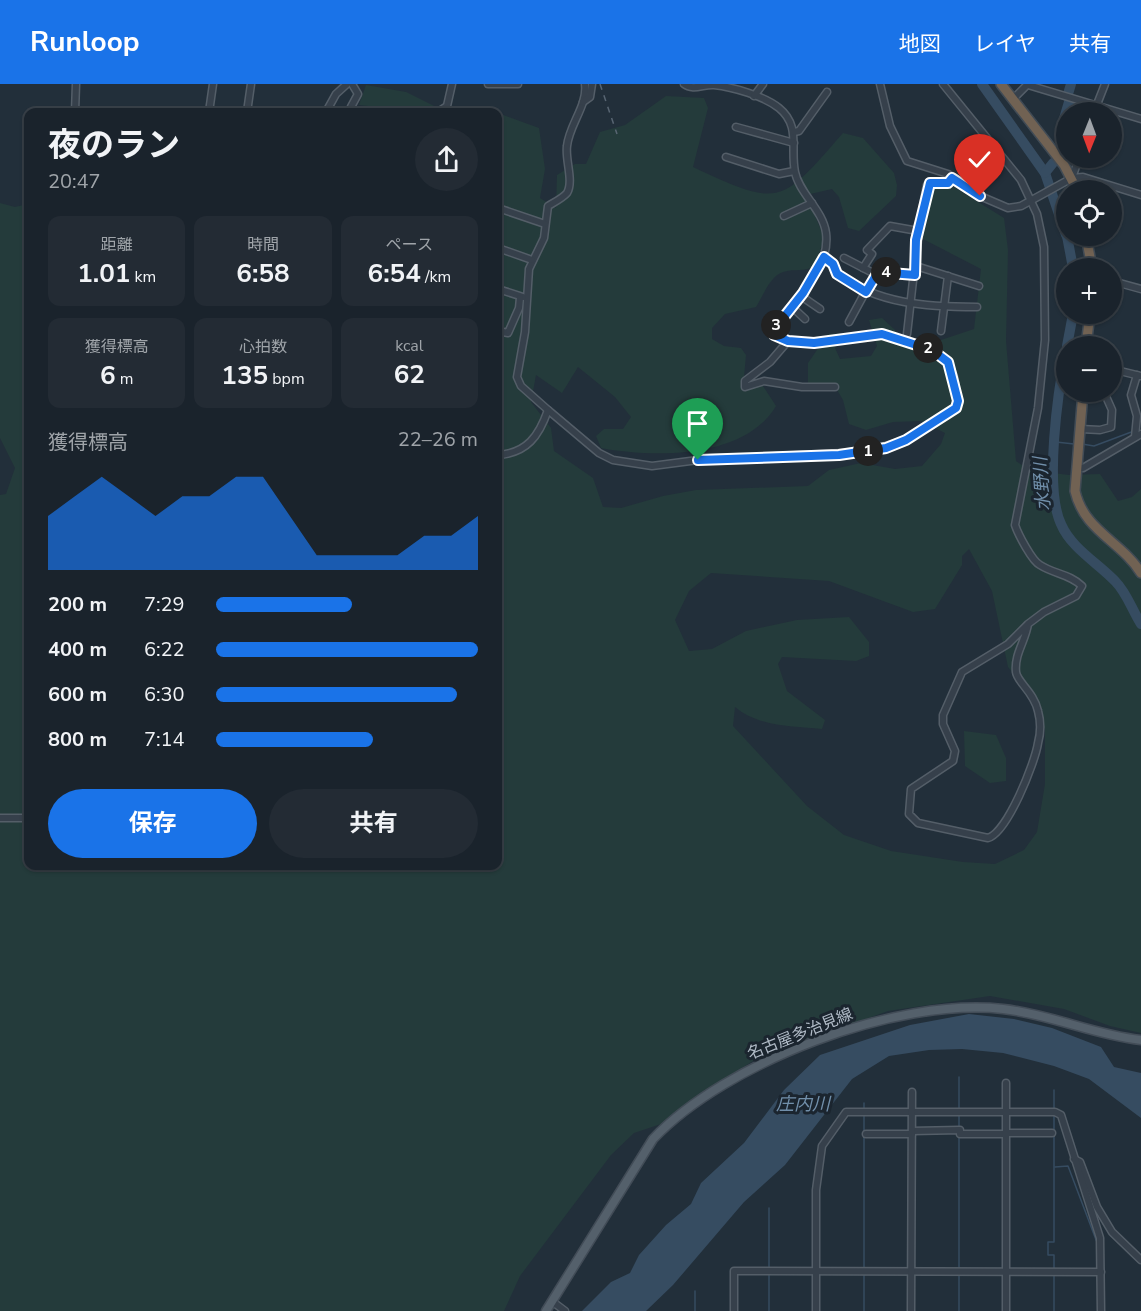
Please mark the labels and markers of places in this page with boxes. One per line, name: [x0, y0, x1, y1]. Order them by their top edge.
pin: [954, 134, 1005, 196]
pin: 4: [871, 257, 901, 287]
pin: 3: [761, 310, 791, 340]
pin: 2: [913, 333, 943, 363]
pin: [672, 398, 723, 460]
pin: 1: [853, 436, 883, 466]

